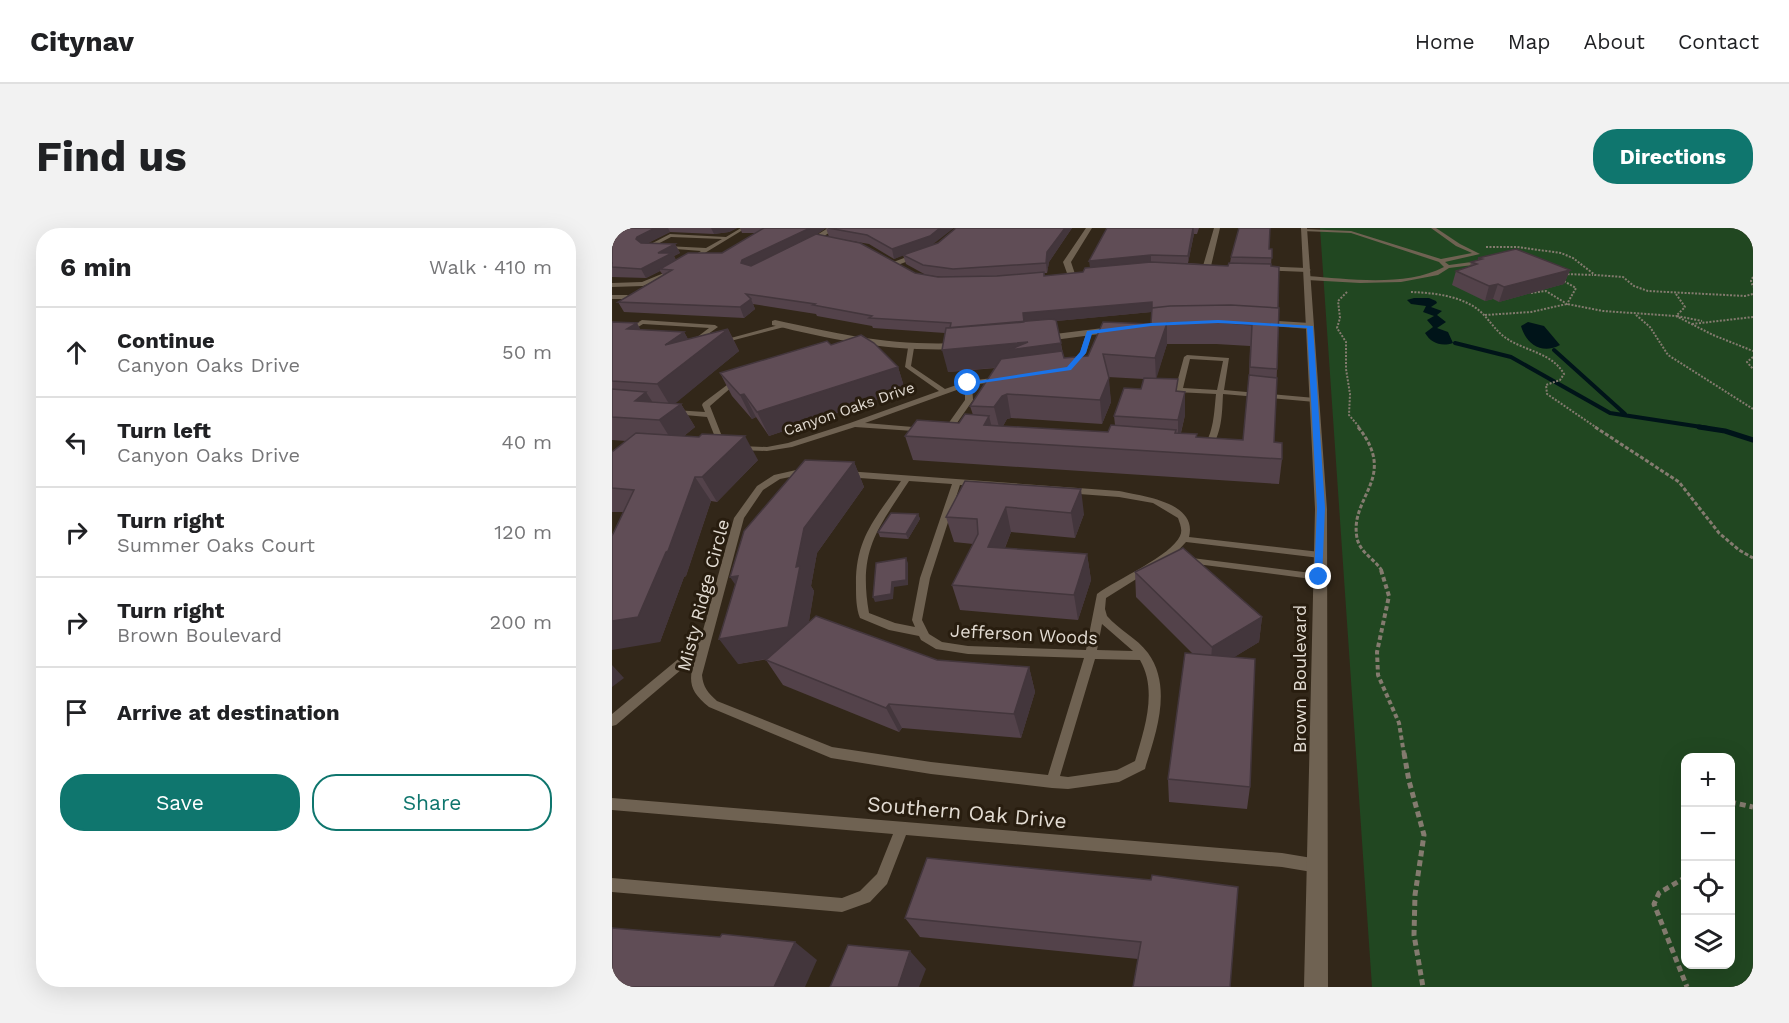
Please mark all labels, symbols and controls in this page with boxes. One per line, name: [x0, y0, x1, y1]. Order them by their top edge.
text: Citynav: [30, 25, 134, 58]
text: Home: [1415, 29, 1475, 54]
text: Map: [1508, 29, 1551, 54]
text: About: [1584, 29, 1645, 54]
text: Contact: [1678, 29, 1759, 54]
button: Directions: [1593, 129, 1753, 184]
text: Find us: [36, 132, 187, 181]
text: 6 min: [60, 252, 132, 282]
text: Walk · 410 m: [429, 255, 552, 279]
text: Continue: [117, 328, 215, 353]
icon: ahead: [60, 336, 93, 369]
text: 50 m: [502, 340, 552, 364]
text: Canyon Oaks Drive: [117, 353, 300, 377]
route start: [954, 369, 980, 395]
street label: Canyon Oaks Drive: [781, 378, 917, 440]
text: Turn left: [117, 418, 211, 443]
icon: left: [60, 426, 93, 459]
text: 40 m: [501, 430, 552, 454]
text: Canyon Oaks Drive: [117, 443, 300, 467]
text: Turn right: [117, 508, 224, 533]
icon: right: [60, 516, 93, 549]
street label: Misty Ridge Circle: [673, 517, 733, 673]
text: 120 m: [494, 520, 552, 544]
text: Summer Oaks Court: [117, 533, 315, 557]
route end: [1305, 563, 1331, 589]
text: Turn right: [117, 598, 224, 623]
street label: Brown Boulevard: [1289, 605, 1310, 753]
icon: right: [60, 606, 93, 639]
text: 200 m: [490, 610, 552, 634]
street label: Jefferson Woods: [950, 620, 1098, 648]
text: Brown Boulevard: [117, 623, 282, 647]
icon: arrive: [60, 696, 93, 729]
text: Arrive at destination: [117, 700, 340, 725]
map controls: [1681, 753, 1735, 969]
button: +: [1681, 753, 1735, 807]
button: Save: [60, 774, 300, 831]
button: Share: [312, 774, 552, 831]
street label: Southern Oak Drive: [866, 791, 1068, 833]
button: −: [1681, 807, 1735, 861]
button: locate: [1681, 861, 1735, 915]
button: layers: [1681, 915, 1735, 969]

